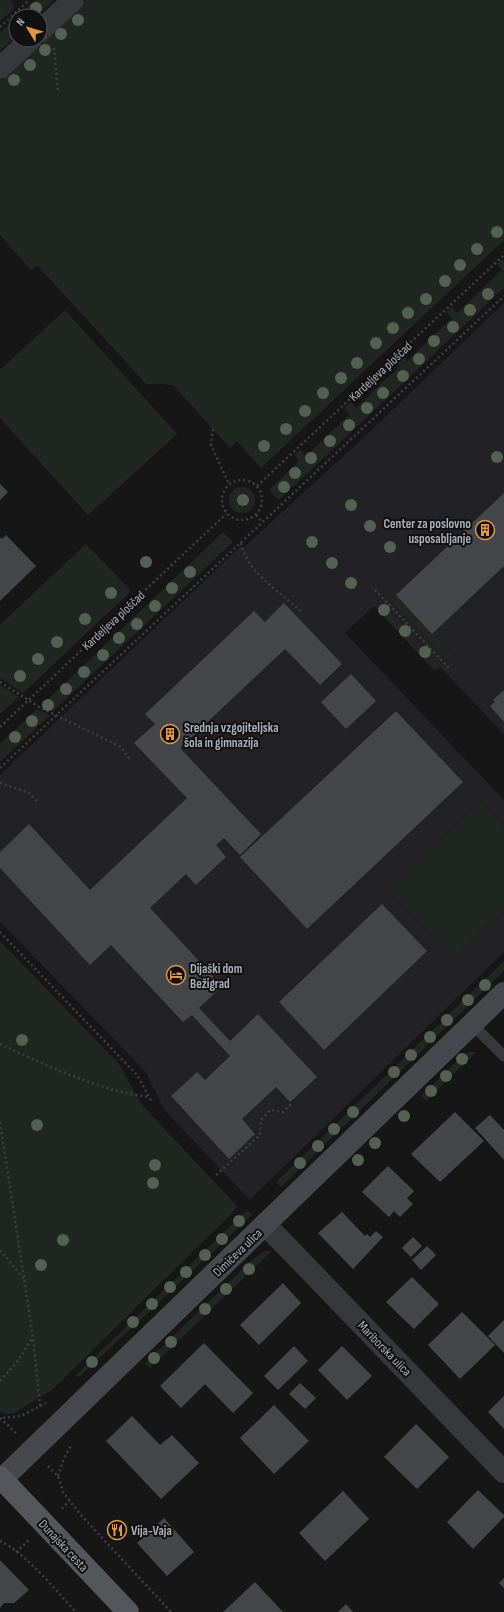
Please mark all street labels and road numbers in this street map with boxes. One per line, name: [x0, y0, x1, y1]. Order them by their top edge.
street label: Kardeljeva ploščad: [346, 338, 416, 405]
street label: Kardeljeva ploščad: [79, 587, 149, 654]
street label: Dimičeva ulica: [210, 1225, 266, 1280]
street label: Mariborska ulica: [354, 1318, 415, 1380]
street label: Dunajska cesta: [35, 1516, 91, 1575]

